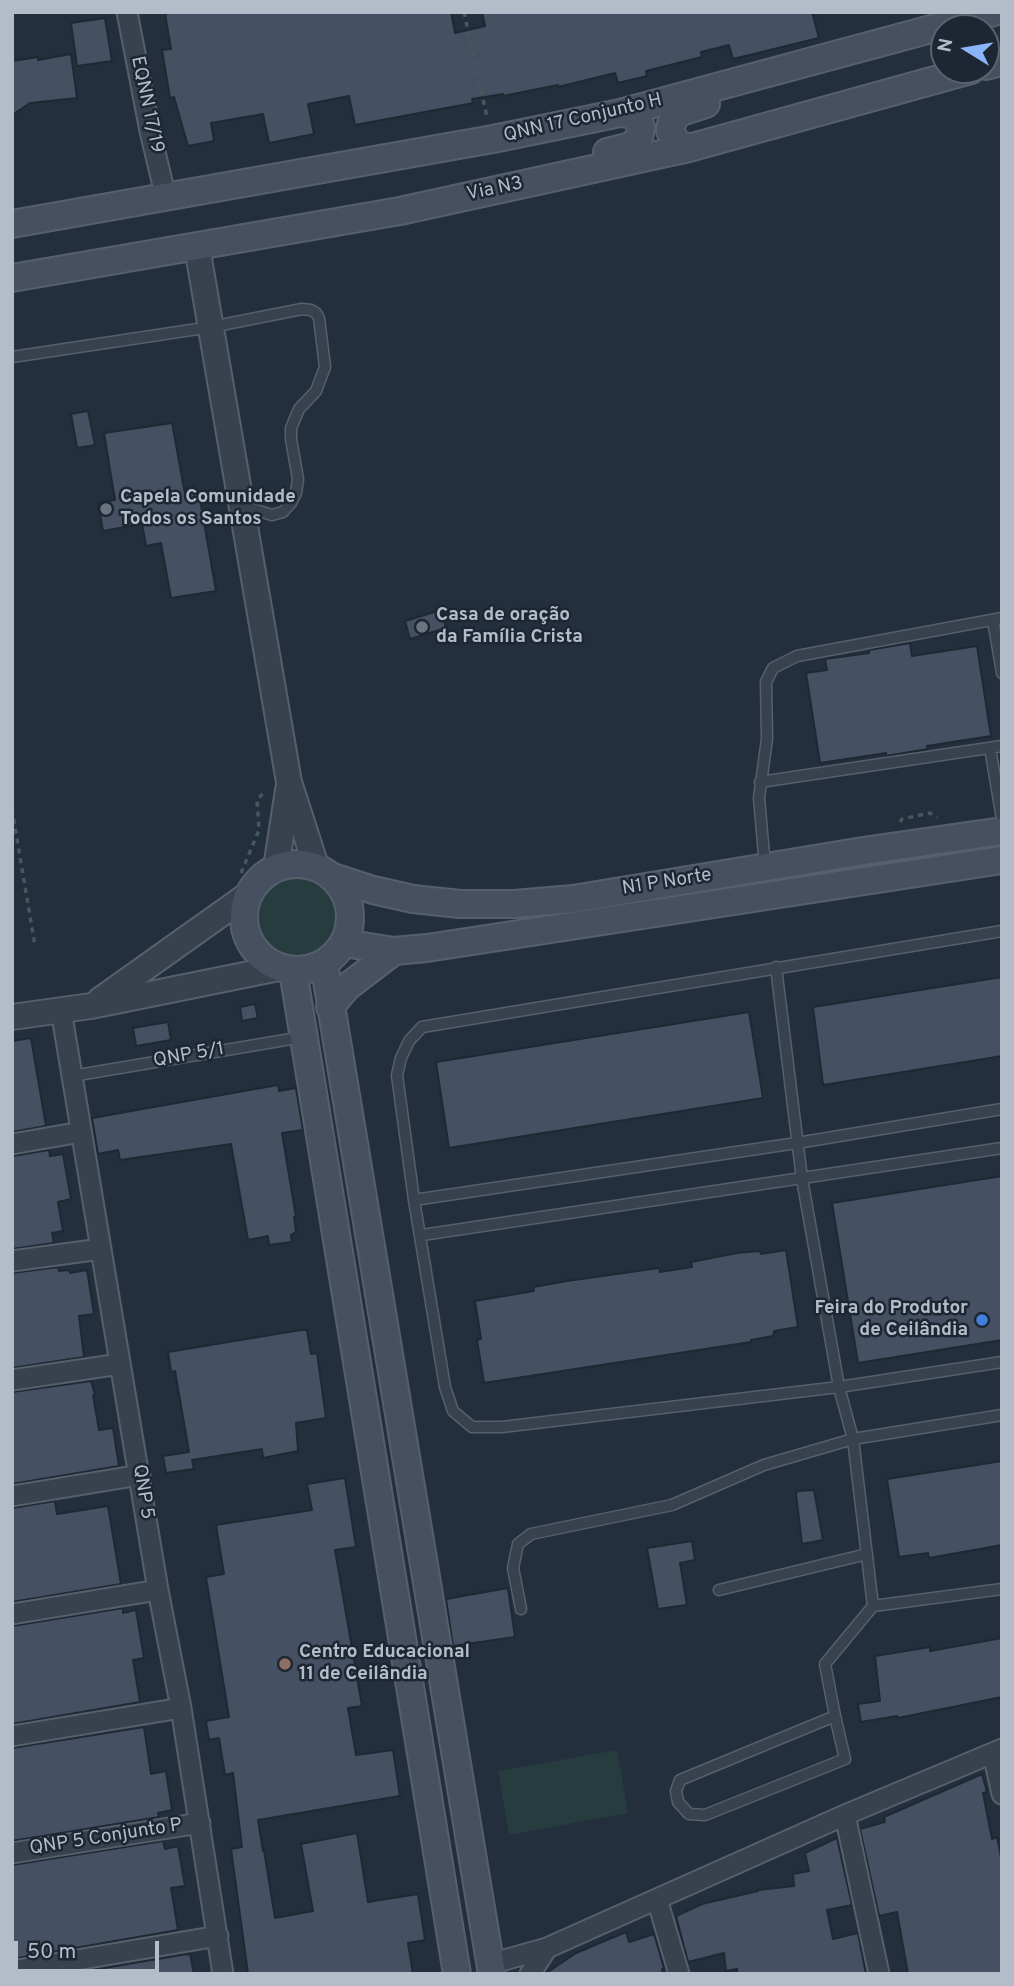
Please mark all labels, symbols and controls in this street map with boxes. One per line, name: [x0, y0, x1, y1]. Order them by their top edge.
north arrow: [930, 14, 1000, 84]
text: N: [933, 36, 959, 54]
street label: EQNN 17/19: [125, 54, 167, 156]
street label: QNN 17 Conjunto H: [501, 90, 665, 148]
street label: Via N3: [465, 173, 525, 207]
place label: Capela Comunidade Todos os Santos: [120, 487, 296, 531]
marker: Capela Comunidade Todos os Santos: [98, 501, 114, 517]
place label: Casa de oração da Família Crista: [436, 605, 583, 649]
marker: Casa de oração da Família Crista: [414, 619, 430, 635]
street label: N1 P Norte: [621, 865, 713, 901]
street label: QNP 5/1: [152, 1039, 226, 1073]
place label: Feira do Produtor de Ceilândia: [815, 1298, 968, 1342]
marker: Feira do Produtor de Ceilândia: [974, 1312, 990, 1328]
street label: QNP 5: [126, 1463, 158, 1521]
place label: Centro Educacional 11 de Ceilândia: [299, 1642, 470, 1686]
marker: Centro Educacional 11 de Ceilândia: [277, 1656, 293, 1672]
street label: QNP 5 Conjunto P: [28, 1815, 184, 1861]
scale bar: [18, 1926, 163, 1970]
text: 50 m: [27, 1939, 76, 1966]

